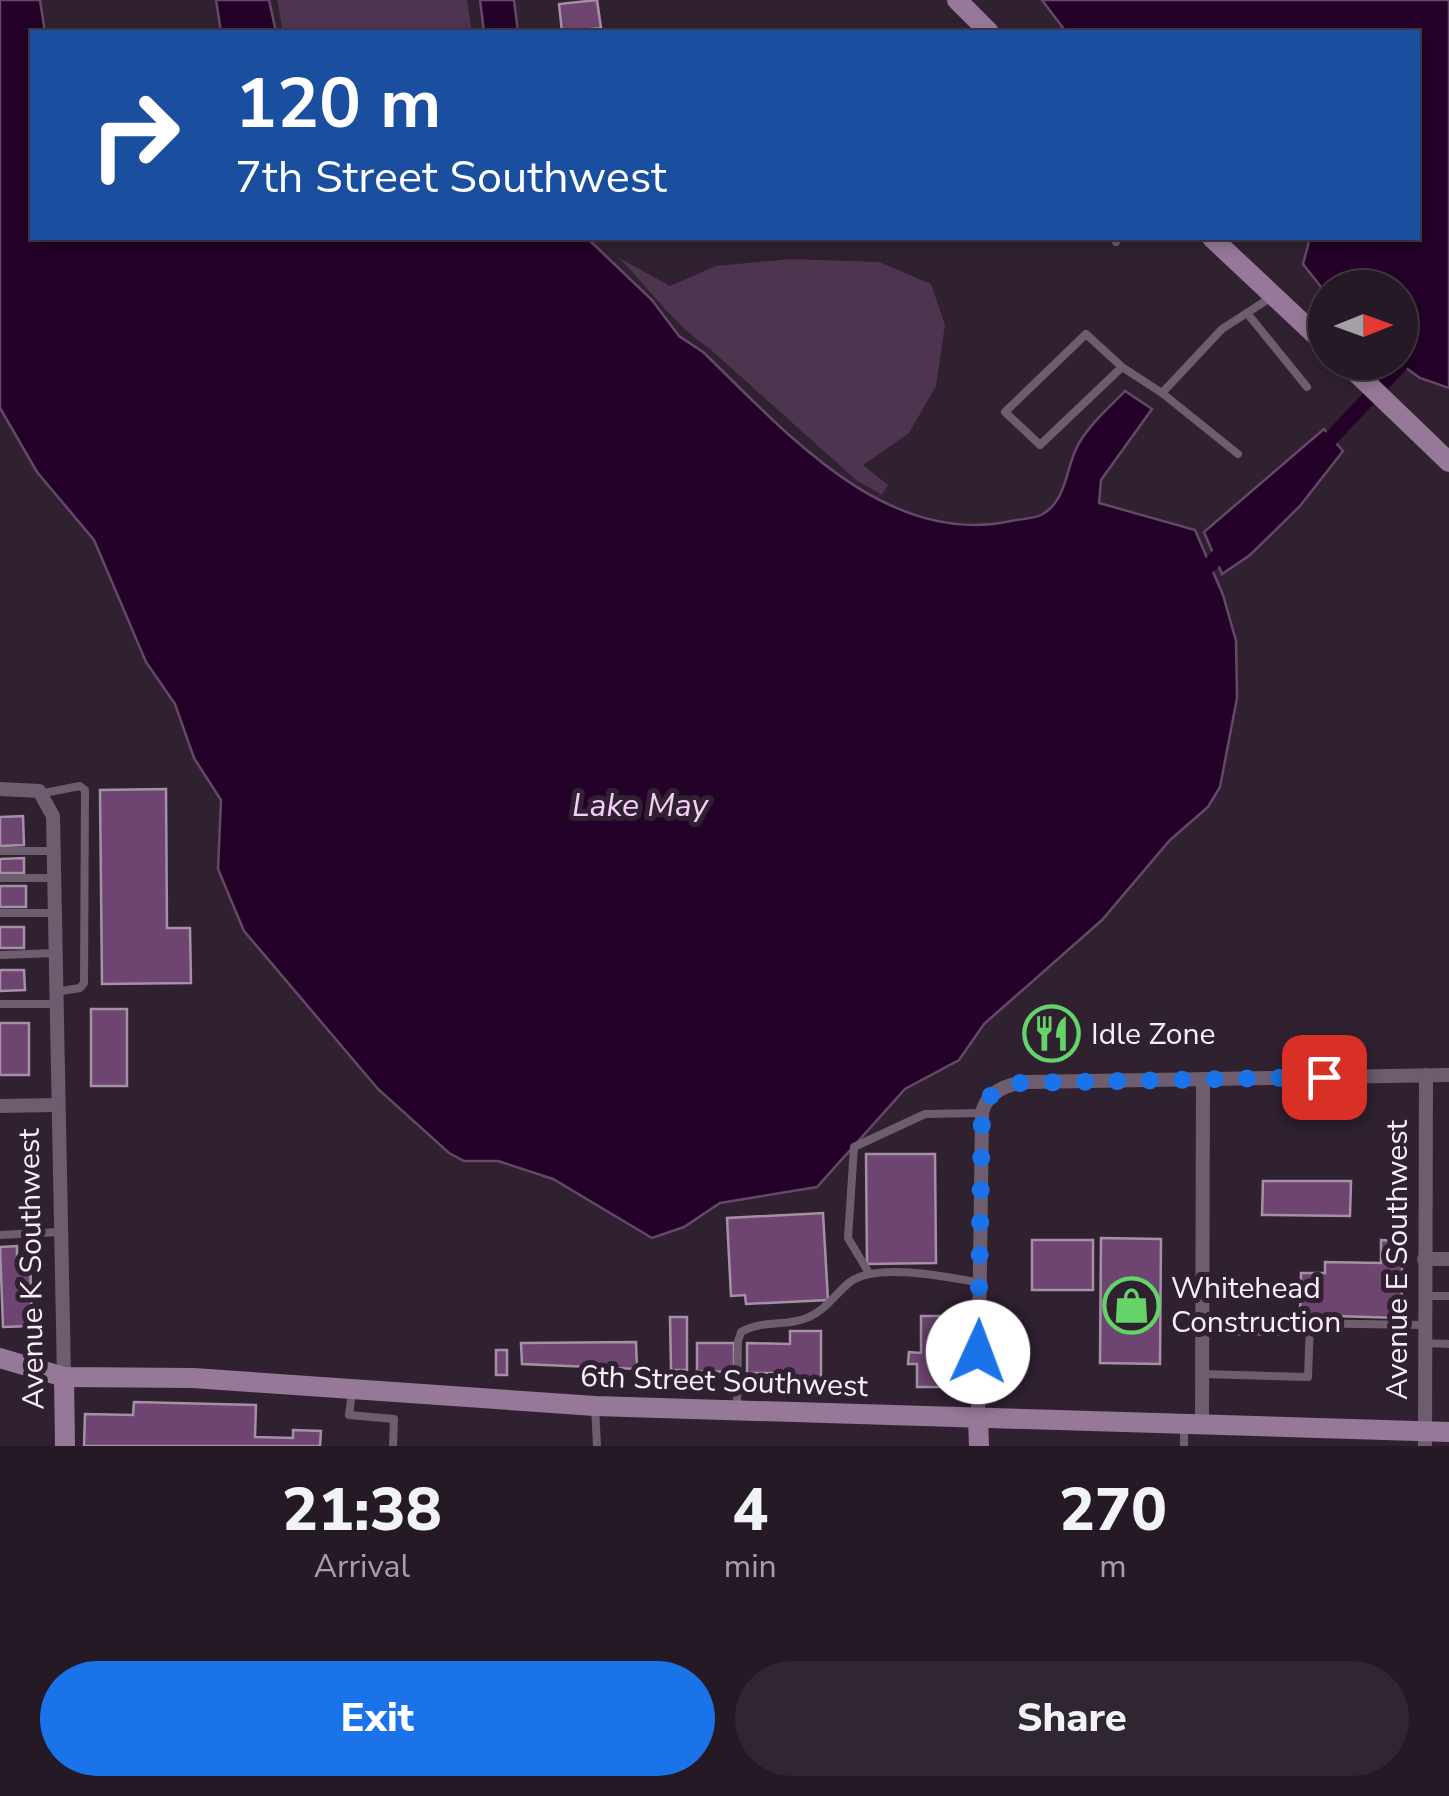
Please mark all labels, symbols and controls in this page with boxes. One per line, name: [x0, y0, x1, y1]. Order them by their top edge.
text: 120 m: [235, 56, 441, 152]
icon: right: [70, 70, 200, 200]
text: 7th Street Southwest: [235, 147, 667, 208]
north arrow: [1308, 270, 1418, 380]
map controls: [1308, 270, 1418, 380]
water label: Lake May: [572, 784, 709, 827]
restaurant icon: Idle Zone: [1022, 1004, 1082, 1064]
place label: Idle Zone: [1091, 1014, 1215, 1055]
pin: [1282, 1035, 1367, 1120]
icon: arrive: [1297, 1050, 1352, 1105]
street label: Avenue E Southwest: [1377, 1119, 1418, 1400]
street label: Avenue K Southwest: [9, 1127, 54, 1410]
place label: Whitehead Construction: [1171, 1268, 1341, 1343]
shop icon: Whitehead Construction: [1102, 1275, 1162, 1335]
position arrow: [926, 1300, 1030, 1404]
street label: 6th Street Southwest: [579, 1356, 869, 1407]
text: 21:38: [282, 1469, 442, 1551]
text: 4: [732, 1469, 768, 1551]
text: 270: [1059, 1469, 1167, 1551]
text: Arrival: [314, 1545, 410, 1588]
text: min: [724, 1545, 777, 1588]
text: m: [1099, 1545, 1127, 1588]
button: Exit: [40, 1661, 715, 1776]
button: Share: [735, 1661, 1409, 1776]

